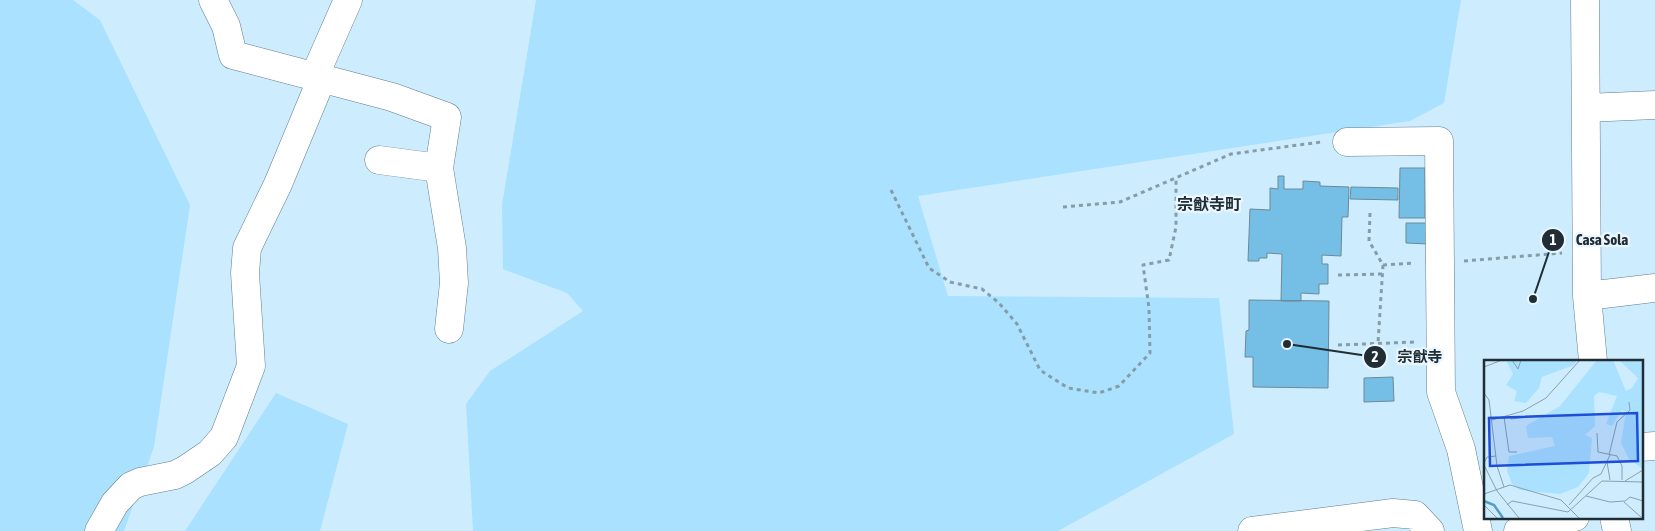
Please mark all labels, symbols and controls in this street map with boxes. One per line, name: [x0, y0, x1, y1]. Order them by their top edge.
district label: 宗猷寺町: [1177, 195, 1241, 213]
callout: Casa Sola: [1540, 225, 1638, 255]
text: 1: [1549, 231, 1557, 248]
text: Casa Sola: [1576, 231, 1628, 248]
callout: 宗猷寺: [1363, 342, 1453, 372]
text: 2: [1371, 348, 1379, 365]
text: 宗猷寺: [1397, 348, 1443, 365]
inset map: [1484, 360, 1642, 518]

